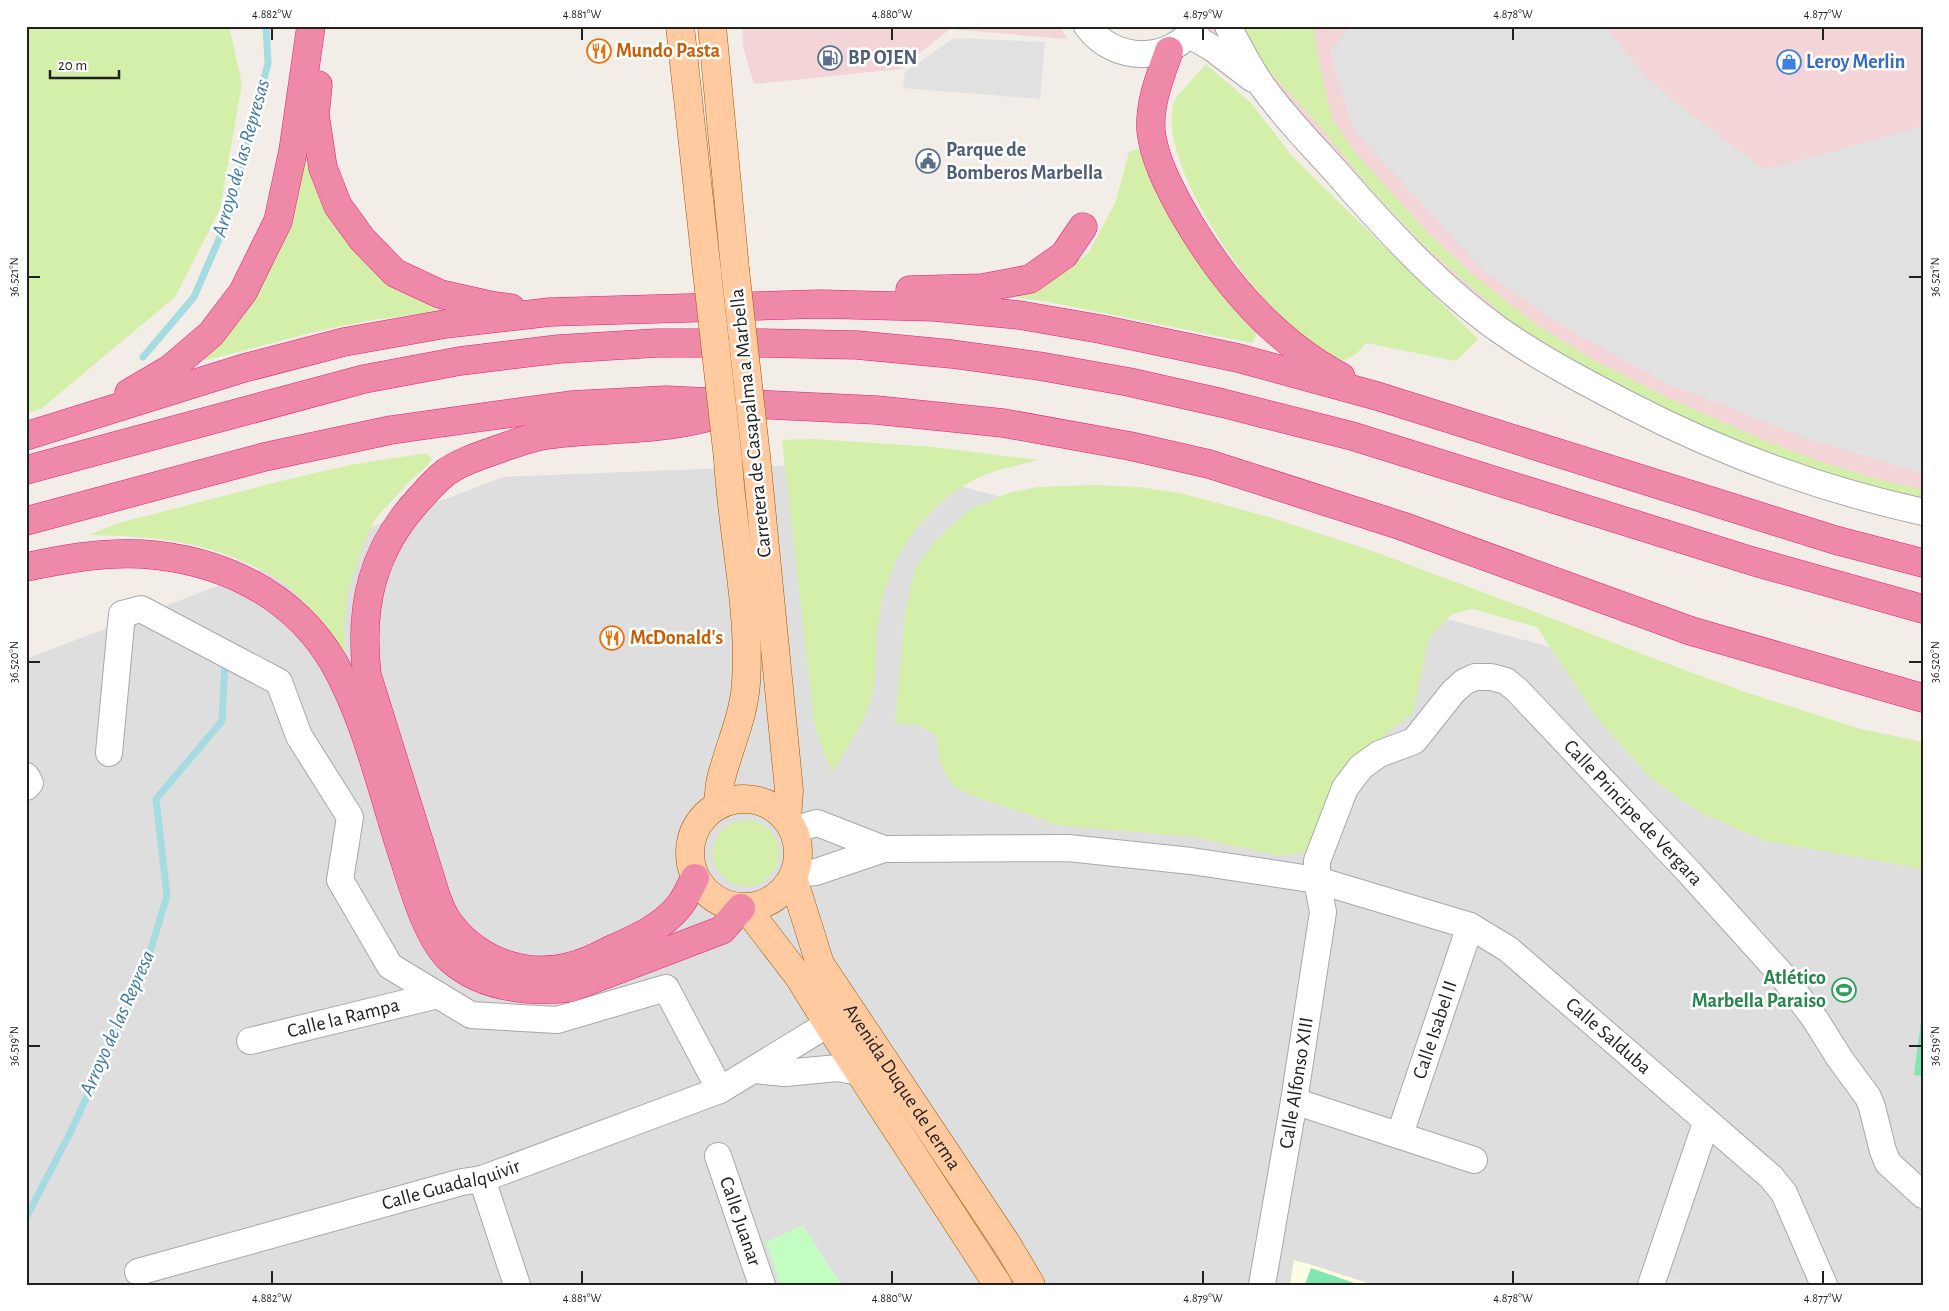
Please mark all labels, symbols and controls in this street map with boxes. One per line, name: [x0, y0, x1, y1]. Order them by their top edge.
text: 4.882°W: [252, 8, 292, 20]
text: 4.881°W: [563, 8, 601, 20]
text: 4.880°W: [872, 8, 913, 20]
text: 4.879°W: [1183, 8, 1223, 20]
text: 4.878°W: [1493, 8, 1533, 20]
text: 4.877°W: [1804, 8, 1843, 20]
restaurant icon: Mundo Pasta: [586, 38, 612, 64]
place label: Mundo Pasta: [616, 41, 721, 61]
fuel station icon: BP OJEN: [817, 45, 843, 71]
scale bar: [50, 48, 119, 80]
place label: BP OJEN: [848, 48, 917, 68]
shop icon: Leroy Merlin: [1776, 49, 1802, 75]
place label: Leroy Merlin: [1806, 52, 1905, 72]
text: 20 m: [58, 58, 87, 73]
water label: Arroyo de las Represas: [208, 77, 275, 240]
place label: Parque de Bomberos Marbella: [946, 140, 1103, 183]
public building icon: Parque de Bomberos Marbella: [915, 148, 941, 174]
text: 36.521°N: [8, 257, 20, 297]
text: 36.521°N: [1929, 257, 1941, 297]
street label: Carretera de Casapalma a Marbella: [727, 288, 775, 558]
restaurant icon: McDonald's: [599, 625, 625, 651]
place label: McDonald's: [630, 628, 723, 648]
text: 36.520°N: [8, 641, 20, 683]
text: 36.520°N: [1929, 641, 1941, 683]
street label: Calle Principe de Vergara: [1560, 736, 1706, 890]
water label: Arroyo de las Represa: [75, 947, 159, 1100]
place label: Atlético Marbella Paraiso: [1692, 968, 1826, 1011]
sports icon: Atlético Marbella Paraiso: [1831, 977, 1857, 1003]
street label: Calle Isabel II: [1409, 978, 1461, 1081]
street label: Calle Salduba: [1562, 994, 1655, 1078]
street label: Calle la Rampa: [285, 995, 401, 1042]
street label: Avenida Duque de Lerma: [840, 1000, 964, 1174]
street label: Calle Alfonso XIII: [1276, 1016, 1317, 1150]
text: 36.519°N: [8, 1026, 20, 1066]
text: 36.519°N: [1929, 1026, 1941, 1066]
street label: Calle Guadalquivir: [380, 1155, 523, 1214]
street label: Calle Juanar: [716, 1174, 765, 1269]
text: 4.882°W: [252, 1292, 292, 1304]
text: 4.881°W: [563, 1292, 601, 1304]
text: 4.880°W: [872, 1292, 913, 1304]
text: 4.879°W: [1183, 1292, 1223, 1304]
text: 4.878°W: [1493, 1292, 1533, 1304]
text: 4.877°W: [1804, 1292, 1843, 1304]

